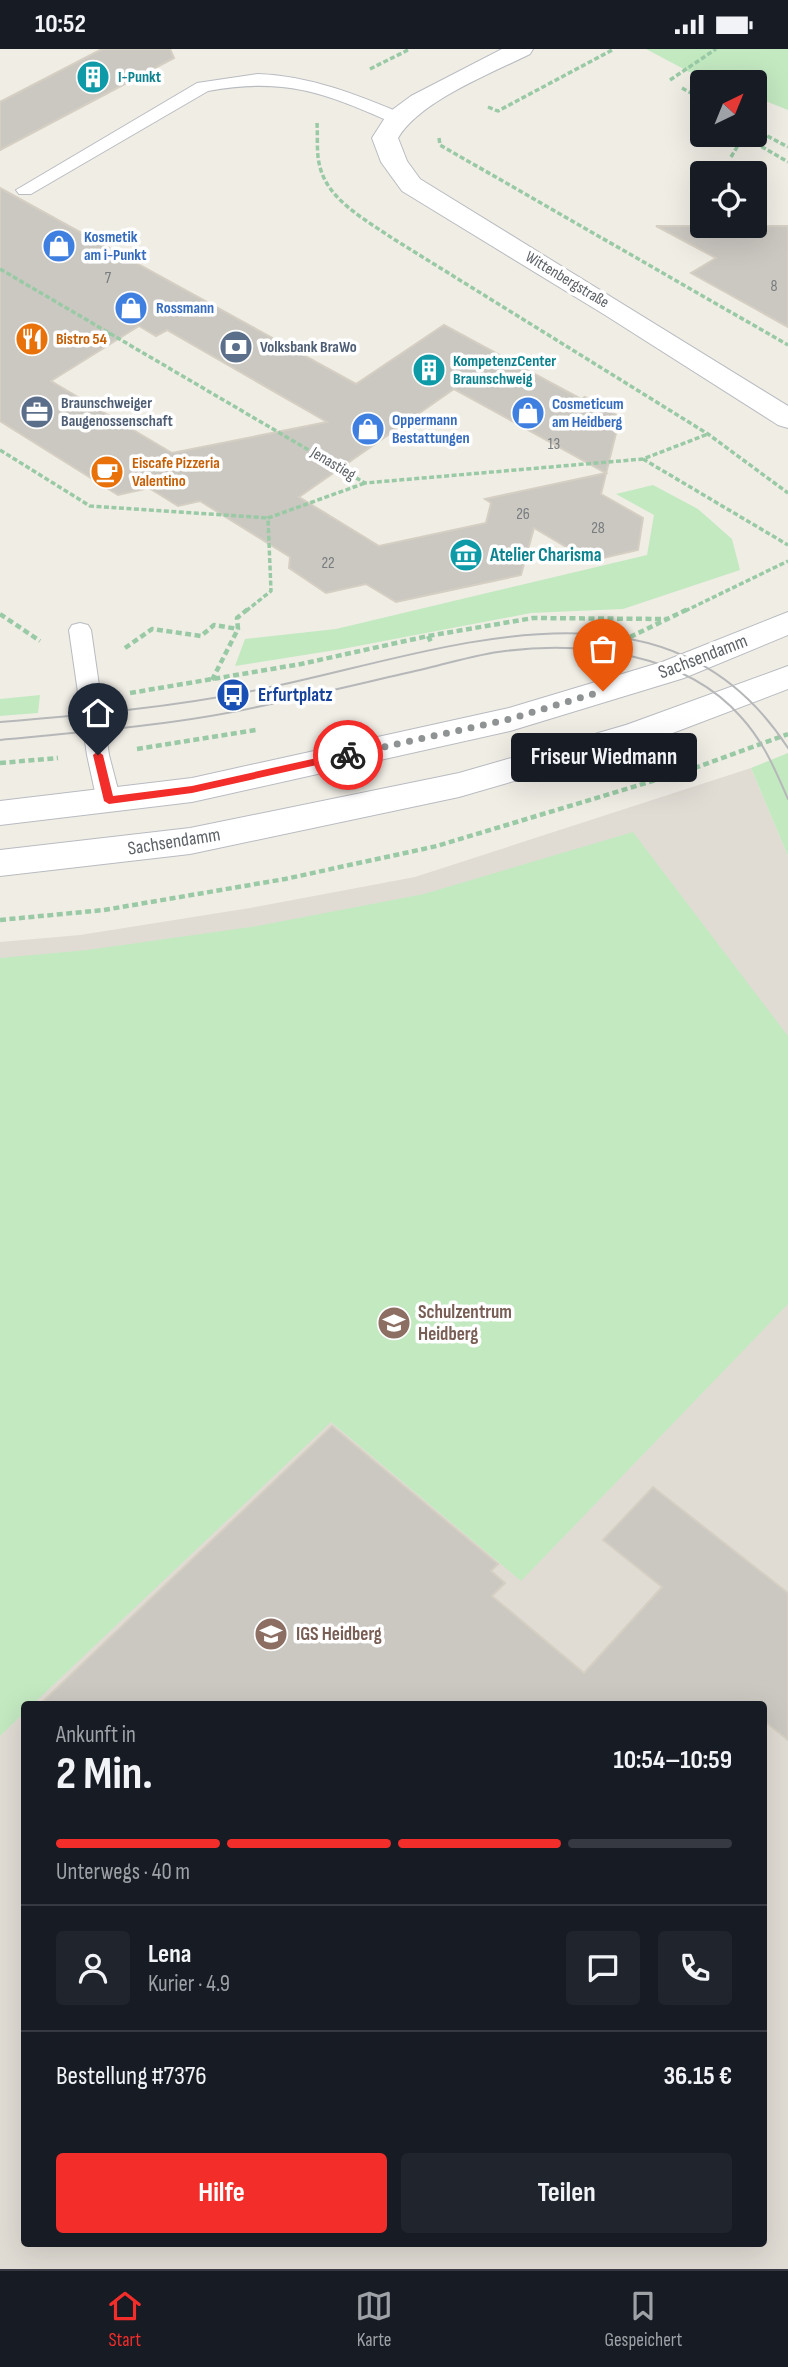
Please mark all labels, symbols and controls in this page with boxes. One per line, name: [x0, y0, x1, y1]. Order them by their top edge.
text: 10:52: [35, 9, 86, 40]
building icon: I-Punkt: [74, 58, 112, 96]
place label: I-Punkt: [118, 68, 161, 87]
north arrow: [690, 70, 766, 147]
map controls: [690, 70, 767, 238]
button: locate: [690, 161, 767, 238]
shop icon: Kosmetik am i-Punkt: [40, 227, 78, 265]
place label: Kosmetik am i-Punkt: [84, 228, 146, 265]
street label: Wittenbergstraße: [522, 248, 612, 312]
house number: 7: [105, 269, 112, 288]
house number: 8: [770, 277, 778, 296]
shop icon: Rossmann: [112, 289, 150, 327]
place label: Rossmann: [156, 299, 214, 318]
restaurant icon: Bistro 54: [13, 320, 51, 358]
bank icon: Volksbank BraWo: [217, 328, 255, 366]
place label: Bistro 54: [56, 330, 108, 349]
place label: Volksbank BraWo: [260, 338, 357, 357]
building icon: KompetenzCenter Braunschweig: [410, 351, 448, 389]
place label: KompetenzCenter Braunschweig: [453, 352, 556, 389]
office icon: Braunschweiger Baugenossenschaft: [18, 393, 56, 431]
place label: Braunschweiger Baugenossenschaft: [61, 394, 173, 431]
shop icon: Cosmeticum am Heidberg: [509, 394, 547, 432]
place label: Cosmeticum am Heidberg: [552, 395, 624, 432]
shop icon: Oppermann Bestattungen: [349, 410, 387, 448]
place label: Oppermann Bestattungen: [392, 411, 470, 448]
house number: 13: [548, 435, 560, 454]
street label: Jenastieg: [306, 443, 359, 485]
cafe icon: Eiscafe Pizzeria Valentino: [88, 453, 126, 491]
place label: Eiscafe Pizzeria Valentino: [132, 454, 220, 491]
house number: 26: [516, 505, 530, 524]
house number: 28: [591, 519, 605, 538]
museum icon: Atelier Charisma: [447, 536, 485, 574]
place label: Atelier Charisma: [489, 544, 601, 567]
house number: 22: [321, 554, 335, 573]
pin: [573, 619, 633, 691]
icon: bag: [584, 630, 622, 668]
street label: Sachsendamm: [655, 630, 751, 684]
bus stop icon: Erfurtplatz: [214, 676, 252, 714]
pin: [68, 683, 128, 755]
place label: Erfurtplatz: [258, 684, 333, 707]
icon: home: [79, 694, 117, 732]
courier: [313, 720, 383, 790]
callout: Friseur Wiedmann: [510, 733, 696, 782]
icon: bike: [329, 736, 367, 774]
text: Friseur Wiedmann: [531, 743, 677, 771]
street label: Sachsendamm: [126, 823, 222, 861]
place label: Schulzentrum Heidberg: [418, 1301, 512, 1346]
school or university icon: Schulzentrum Heidberg: [375, 1304, 413, 1342]
school or university icon: IGS Heidberg: [252, 1615, 290, 1653]
place label: IGS Heidberg: [296, 1623, 382, 1646]
text: Ankunft in: [56, 1721, 136, 1749]
text: 10:54–10:59: [614, 1745, 732, 1776]
text: 2 Min.: [56, 1747, 153, 1802]
text: Unterwegs · 40 m: [56, 1858, 190, 1886]
button: person: [56, 1931, 130, 2005]
button: chat: [566, 1931, 640, 2005]
button: phone: [658, 1931, 732, 2005]
text: Lena: [148, 1939, 191, 1970]
text: Kurier · 4.9: [148, 1970, 230, 1998]
text: Bestellung #7376: [56, 2061, 207, 2092]
text: 36.15 €: [663, 2061, 732, 2092]
button: Hilfe: [56, 2153, 387, 2233]
button: Teilen: [401, 2153, 732, 2233]
tab: Start: [106, 2287, 144, 2352]
tab: Karte: [355, 2287, 393, 2352]
tab: Gespeichert: [604, 2287, 682, 2352]

